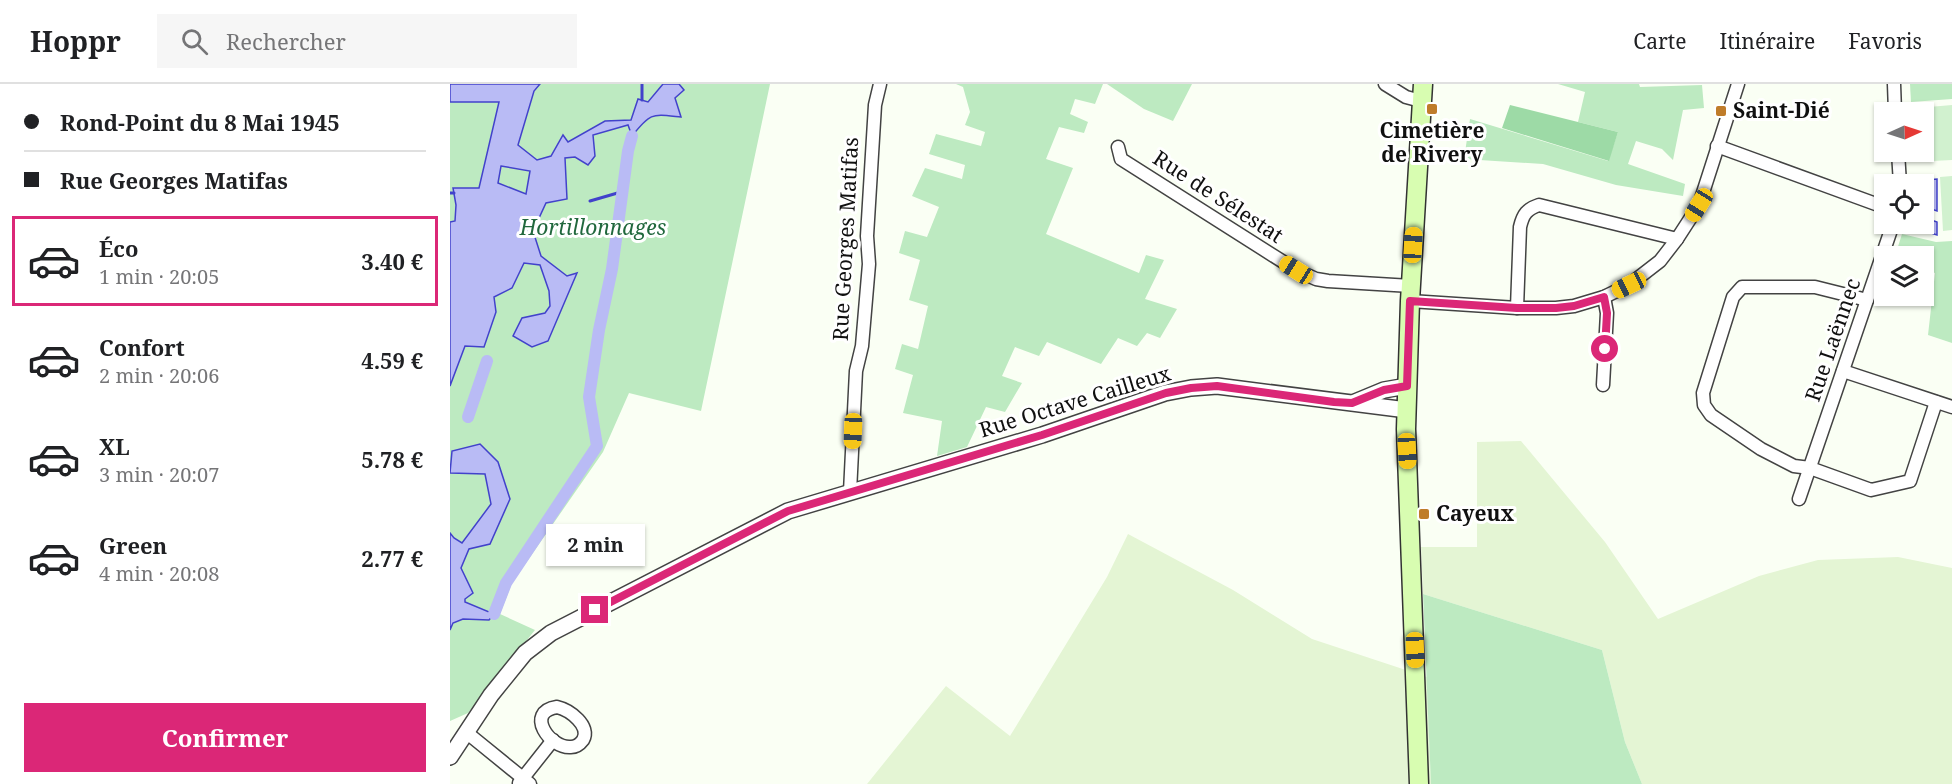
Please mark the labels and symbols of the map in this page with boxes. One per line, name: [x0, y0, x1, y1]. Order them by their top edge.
place label: Saint-Dié: [1733, 96, 1830, 124]
marker: Cimetière de Rivery: [1425, 102, 1439, 116]
north arrow: [1874, 102, 1934, 162]
marker: Saint-Dié: [1714, 104, 1728, 118]
place label: Cimetière de Rivery: [1379, 116, 1485, 168]
street label: Rue Georges Matifas: [826, 136, 864, 342]
street label: Rue de Sélestat: [1148, 144, 1289, 249]
car: [1682, 185, 1716, 225]
park label: Hortillonnages: [519, 213, 667, 241]
car: [1403, 227, 1423, 263]
car: [1276, 253, 1316, 287]
car: [1609, 269, 1649, 301]
street label: Rue Laënnec: [1798, 274, 1866, 405]
route start: [1591, 335, 1618, 362]
street label: Rue Octave Cailleux: [975, 358, 1175, 444]
car: [843, 413, 863, 449]
car: [1397, 433, 1417, 469]
place label: Cayeux: [1436, 499, 1514, 527]
marker: Cayeux: [1417, 507, 1431, 521]
callout: 2 min: [546, 523, 645, 565]
route end: [581, 596, 608, 623]
car: [1405, 632, 1425, 668]

